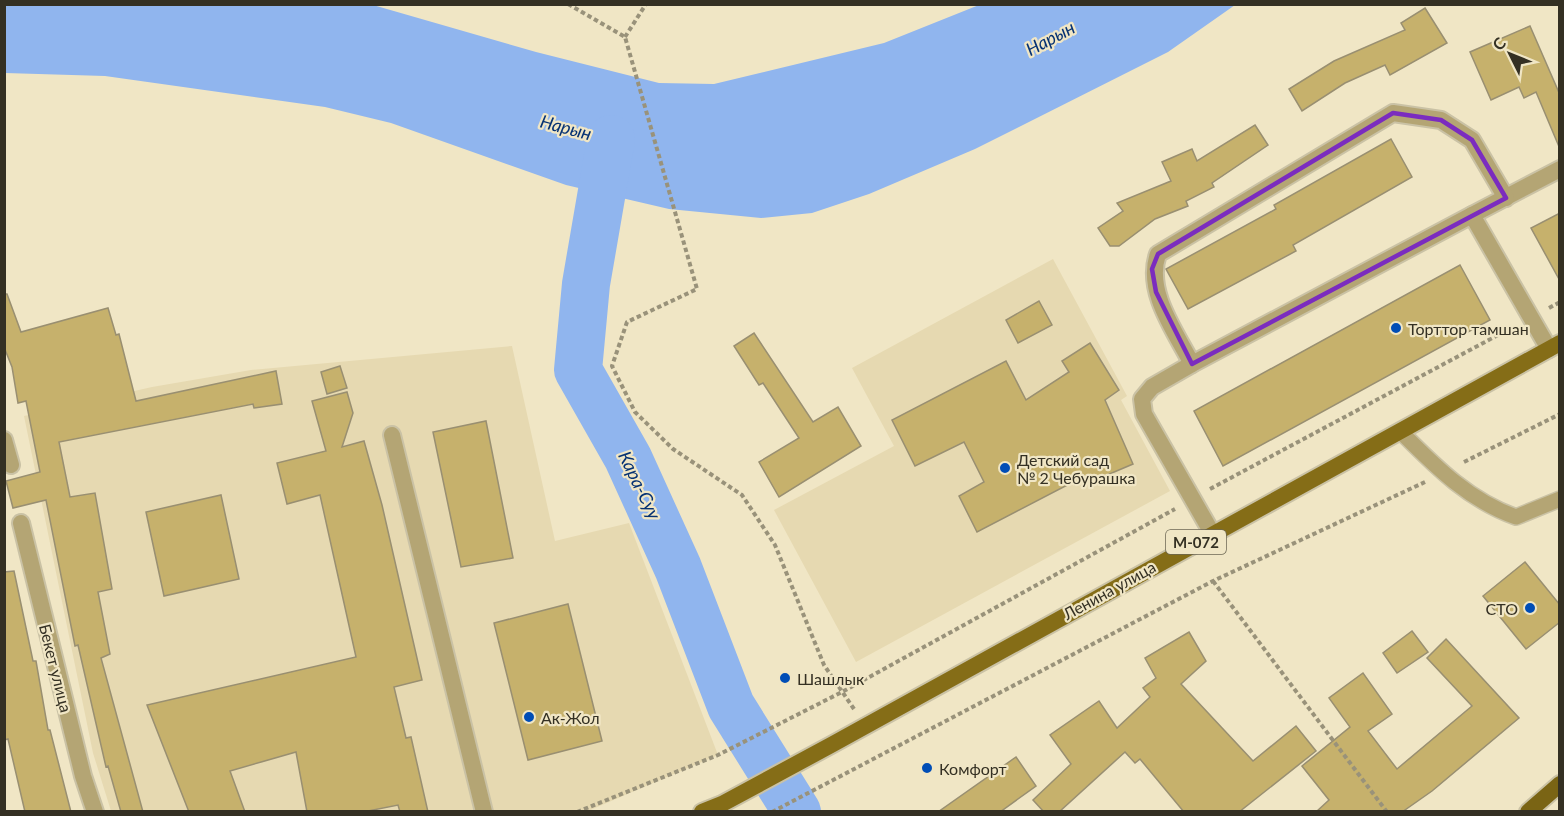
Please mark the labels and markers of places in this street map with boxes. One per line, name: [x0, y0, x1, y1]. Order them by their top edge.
place label: Торттор тамшан: [1408, 319, 1529, 338]
marker: Торттор тамшан: [1389, 321, 1403, 335]
place label: Детский сад № 2 Чебурашка: [1017, 450, 1135, 487]
marker: Детский сад № 2 Чебурашка: [998, 461, 1012, 475]
place label: СТО: [1486, 599, 1518, 618]
marker: СТО: [1523, 601, 1537, 615]
place label: Шашлык: [797, 669, 865, 688]
marker: Шашлык: [778, 671, 792, 685]
place label: Ак-Жол: [541, 708, 600, 727]
marker: Ак-Жол: [522, 710, 536, 724]
place label: Комфорт: [939, 759, 1007, 778]
marker: Комфорт: [920, 761, 934, 775]

